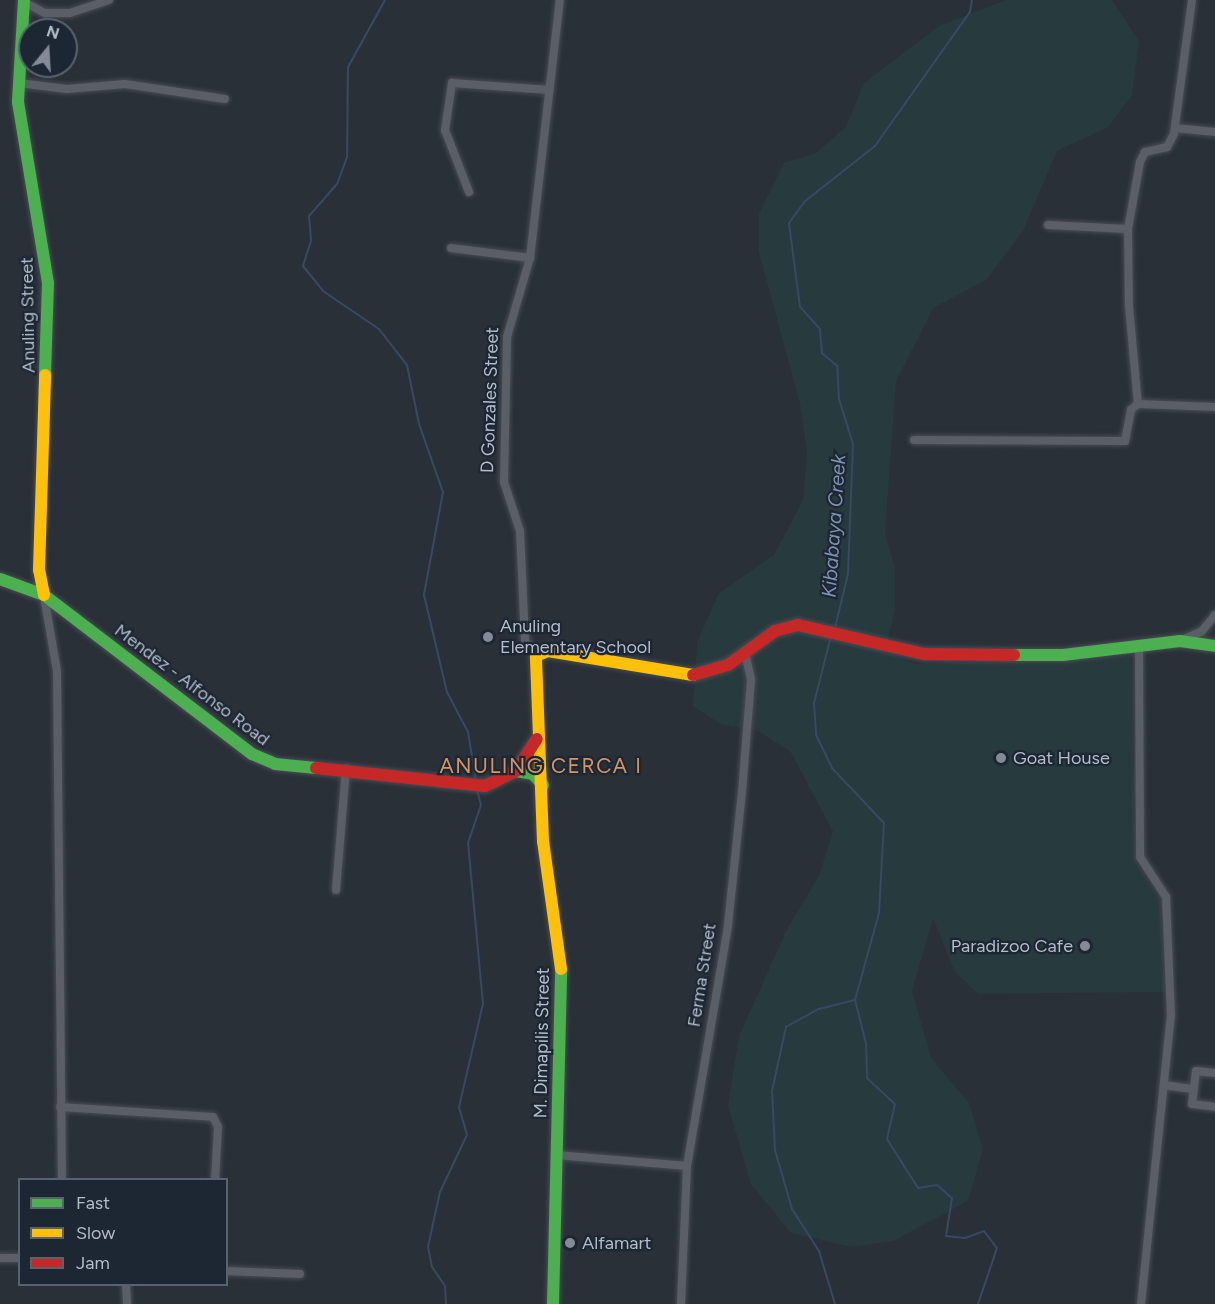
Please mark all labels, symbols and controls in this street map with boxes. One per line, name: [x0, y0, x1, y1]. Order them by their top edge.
north arrow: [18, 18, 78, 78]
text: N: [44, 21, 62, 43]
street label: Anuling Street: [16, 257, 40, 373]
street label: D Gonzales Street: [477, 327, 503, 473]
water label: Kibabaya Creek: [817, 454, 851, 598]
place label: Anuling Elementary School: [500, 616, 651, 658]
street label: Mendez - Alfonso Road: [110, 620, 274, 750]
marker: Anuling Elementary School: [481, 630, 495, 644]
place label: Goat House: [1013, 747, 1110, 769]
marker: Goat House: [994, 751, 1008, 765]
district label: ANULING CERCA I: [440, 753, 642, 779]
street label: Ferma Street: [683, 921, 721, 1029]
place label: Paradizoo Cafe: [951, 935, 1073, 957]
marker: Paradizoo Cafe: [1078, 939, 1092, 953]
street label: M. Dimapilis Street: [530, 967, 554, 1119]
legend: [18, 1178, 228, 1286]
text: Fast: [76, 1192, 110, 1214]
text: Slow: [76, 1222, 115, 1244]
place label: Alfamart: [582, 1232, 651, 1254]
marker: Alfamart: [563, 1236, 577, 1250]
text: Jam: [76, 1252, 110, 1274]

